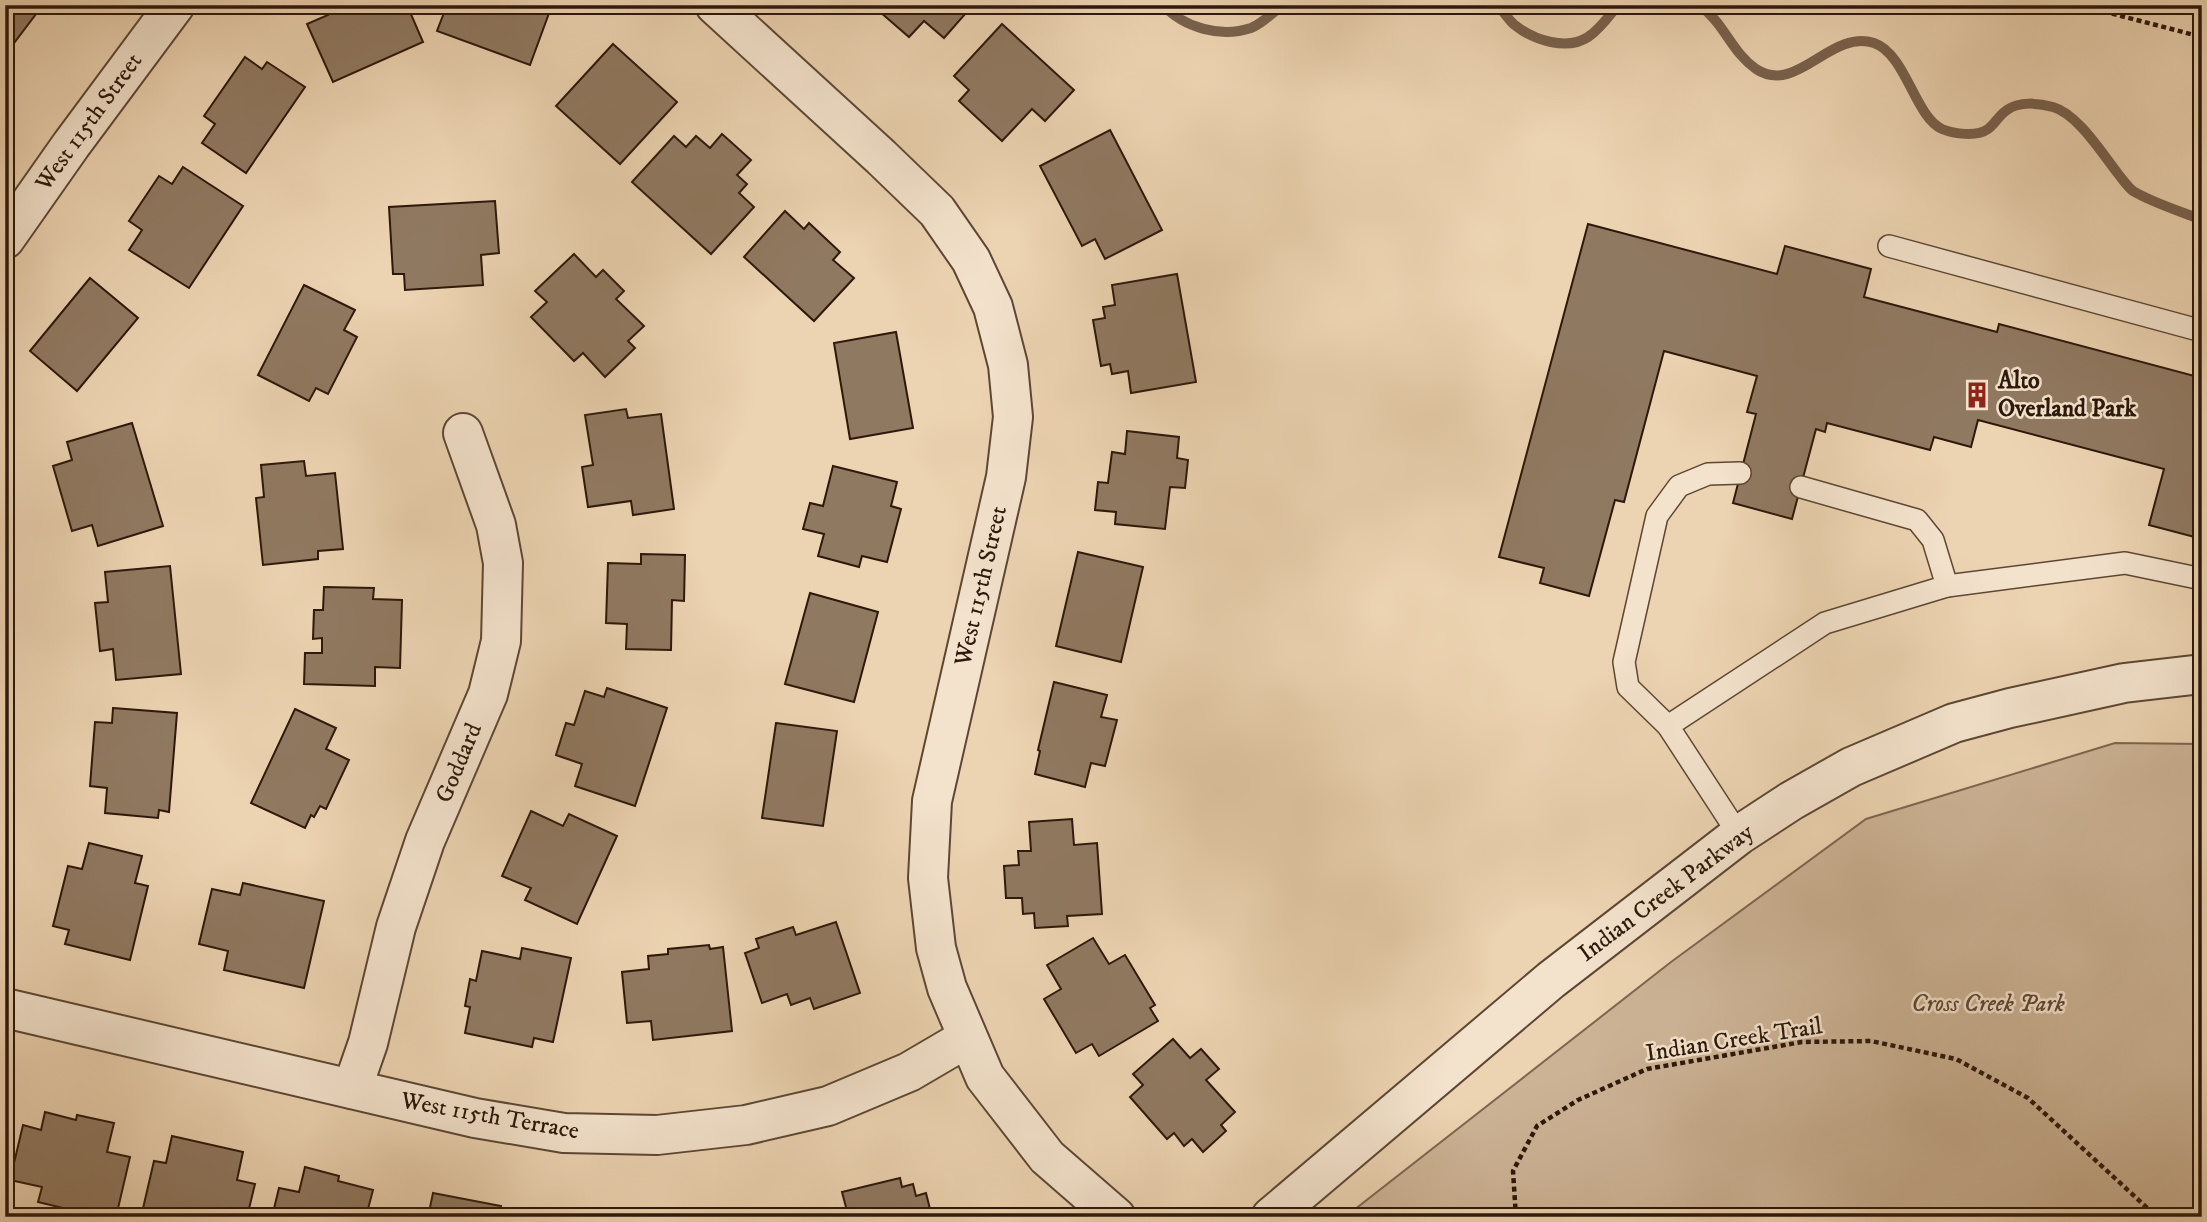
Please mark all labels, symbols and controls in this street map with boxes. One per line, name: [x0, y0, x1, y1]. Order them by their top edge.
street label: West 115th Street: [28, 47, 149, 198]
place label: Alto Overland Park: [1997, 366, 2137, 424]
building icon: Alto Overland Park: [1962, 380, 1992, 410]
street label: West 115th Street: [948, 503, 1014, 670]
street label: Goddard: [429, 719, 489, 807]
street label: Indian Creek Parkway: [1572, 817, 1760, 969]
park label: Cross Creek Park: [1911, 989, 2065, 1019]
street label: Indian Creek Trail: [1644, 1011, 1825, 1069]
street label: West 115th Terrace: [398, 1085, 582, 1146]

